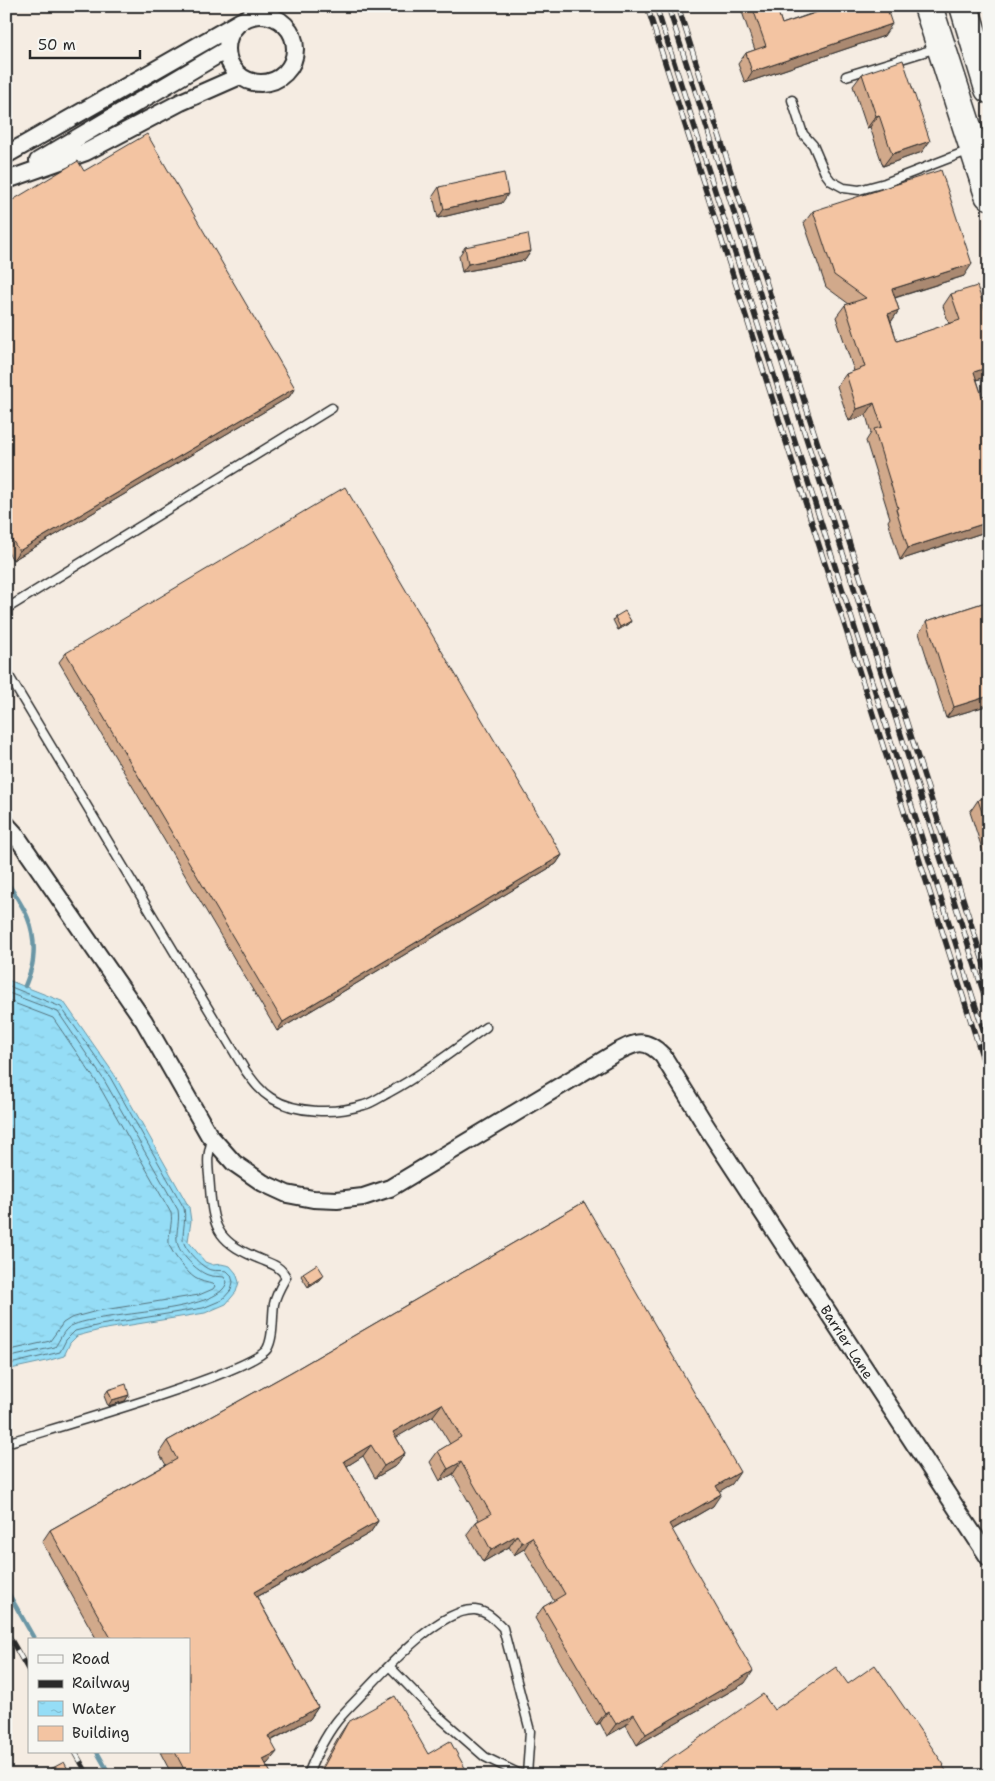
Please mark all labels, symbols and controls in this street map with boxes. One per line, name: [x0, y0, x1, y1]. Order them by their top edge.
scale bar: [30, 28, 140, 60]
text: 50 m: [38, 35, 76, 55]
street label: Barrier Lane: [816, 1302, 878, 1382]
legend: [28, 1638, 190, 1754]
text: Road: [72, 1649, 110, 1669]
text: Railway: [72, 1673, 130, 1693]
text: Water: [72, 1699, 116, 1719]
text: Building: [72, 1723, 129, 1743]

